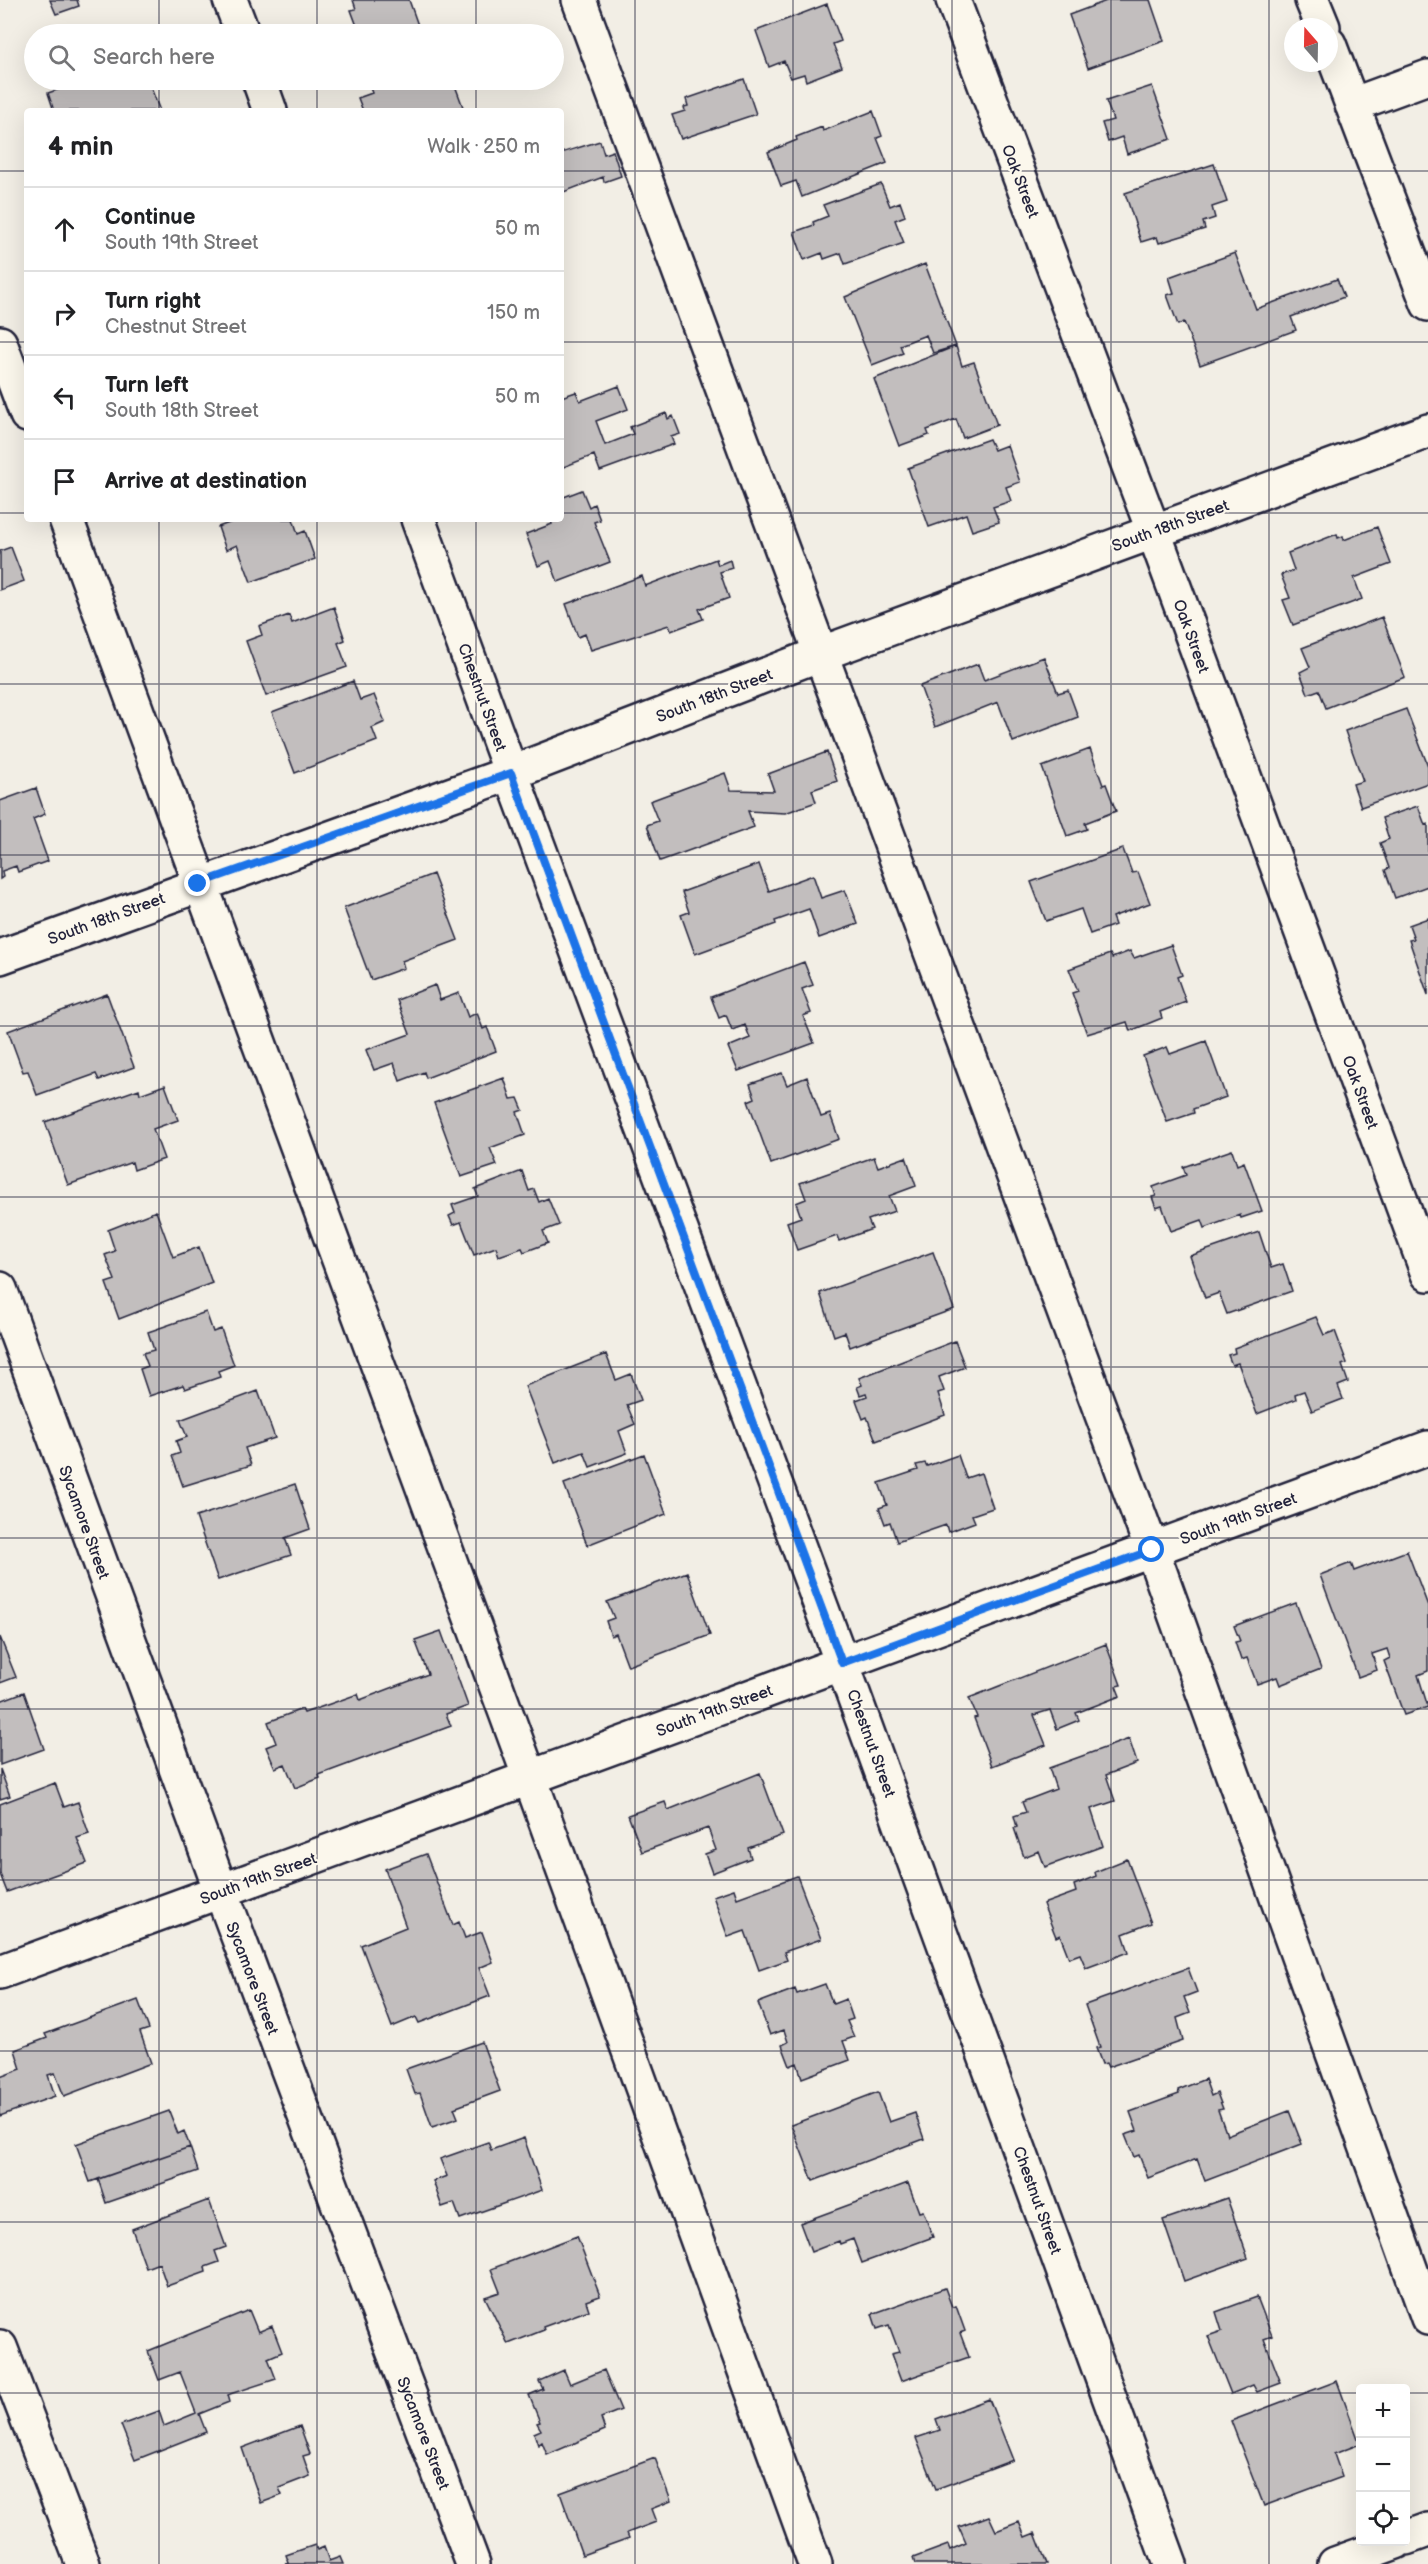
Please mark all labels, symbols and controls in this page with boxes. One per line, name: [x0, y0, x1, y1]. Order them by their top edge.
north arrow: [1284, 18, 1338, 72]
search box: [24, 24, 564, 90]
icon: search: [45, 41, 78, 74]
text: Search here: [93, 44, 215, 71]
text: 4 min: [48, 132, 113, 163]
text: Walk · 250 m: [427, 135, 540, 159]
street label: Oak Street: [997, 142, 1042, 221]
text: Continue: [105, 204, 195, 231]
icon: ahead: [48, 213, 81, 246]
text: 50 m: [495, 217, 540, 241]
text: South 19th Street: [105, 231, 258, 255]
text: Turn right: [105, 288, 201, 315]
icon: right: [48, 297, 81, 330]
text: 150 m: [487, 301, 540, 325]
text: Chestnut Street: [105, 315, 247, 339]
text: Turn left: [105, 372, 189, 399]
icon: left: [48, 381, 81, 414]
text: 50 m: [495, 385, 540, 409]
text: South 18th Street: [105, 399, 259, 423]
icon: arrive: [48, 465, 81, 498]
text: Arrive at destination: [105, 468, 307, 495]
street label: South 18th Street: [1110, 496, 1232, 556]
street label: Oak Street: [1169, 597, 1213, 676]
street label: Chestnut Street: [453, 641, 510, 754]
street label: South 18th Street: [654, 665, 775, 727]
route end: [184, 870, 210, 896]
street label: South 18th Street: [46, 889, 168, 949]
street label: Oak Street: [1338, 1053, 1382, 1132]
street label: Sycamore Street: [54, 1463, 113, 1582]
street label: South 19th Street: [1178, 1489, 1300, 1549]
route start: [1138, 1536, 1164, 1562]
street label: South 19th Street: [654, 1681, 776, 1741]
street label: Chestnut Street: [842, 1687, 899, 1800]
street label: South 19th Street: [198, 1849, 320, 1909]
street label: Sycamore Street: [221, 1919, 282, 2038]
street label: Chestnut Street: [1008, 2144, 1065, 2257]
street label: Sycamore Street: [392, 2374, 453, 2493]
map controls: [1356, 2384, 1410, 2546]
button: +: [1356, 2384, 1410, 2438]
button: −: [1356, 2438, 1410, 2492]
button: locate: [1356, 2492, 1410, 2546]

